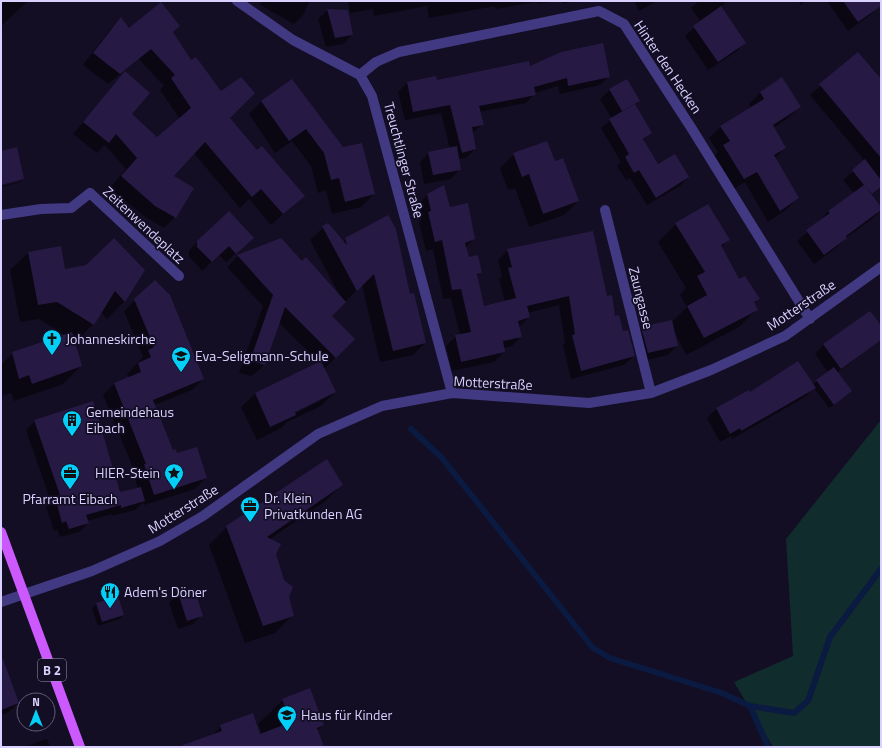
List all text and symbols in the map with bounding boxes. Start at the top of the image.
street label: Hinter den Hecken [629,16,707,118]
street label: Treuchtlinger Straße [379,100,430,220]
street label: Zeitenwendeplatz [99,181,190,268]
street label: Zaungasse [624,264,659,331]
street label: Motterstraße [762,274,839,335]
church icon: Johanneskirche [41,328,63,356]
place label: Johanneskirche [66,328,156,349]
school or university icon: Eva-Seligmann-Schule [170,345,192,373]
place label: Eva-Seligmann-Schule [195,345,329,366]
street label: Motterstraße [453,370,533,395]
place label: Gemeindehaus Eibach [86,401,174,438]
building icon: Gemeindehaus Eibach [61,409,83,437]
office icon: Pfarramt Eibach [59,462,81,490]
place label: HIER-Stein [95,462,160,483]
place icon: HIER-Stein [163,462,185,490]
street label: Motterstraße [144,479,222,538]
place label: Dr. Klein Privatkunden AG [264,487,362,524]
place label: Pfarramt Eibach [22,488,118,509]
office icon: Dr. Klein Privatkunden AG [239,495,261,523]
restaurant icon: Adem's Döner [99,581,121,609]
place label: Adem's Döner [124,581,207,602]
road number: B 2 [38,659,66,681]
north arrow [16,692,56,732]
text: N [32,694,40,710]
school or university icon: Haus für Kinder [276,704,298,732]
place label: Haus für Kinder [301,704,393,725]

